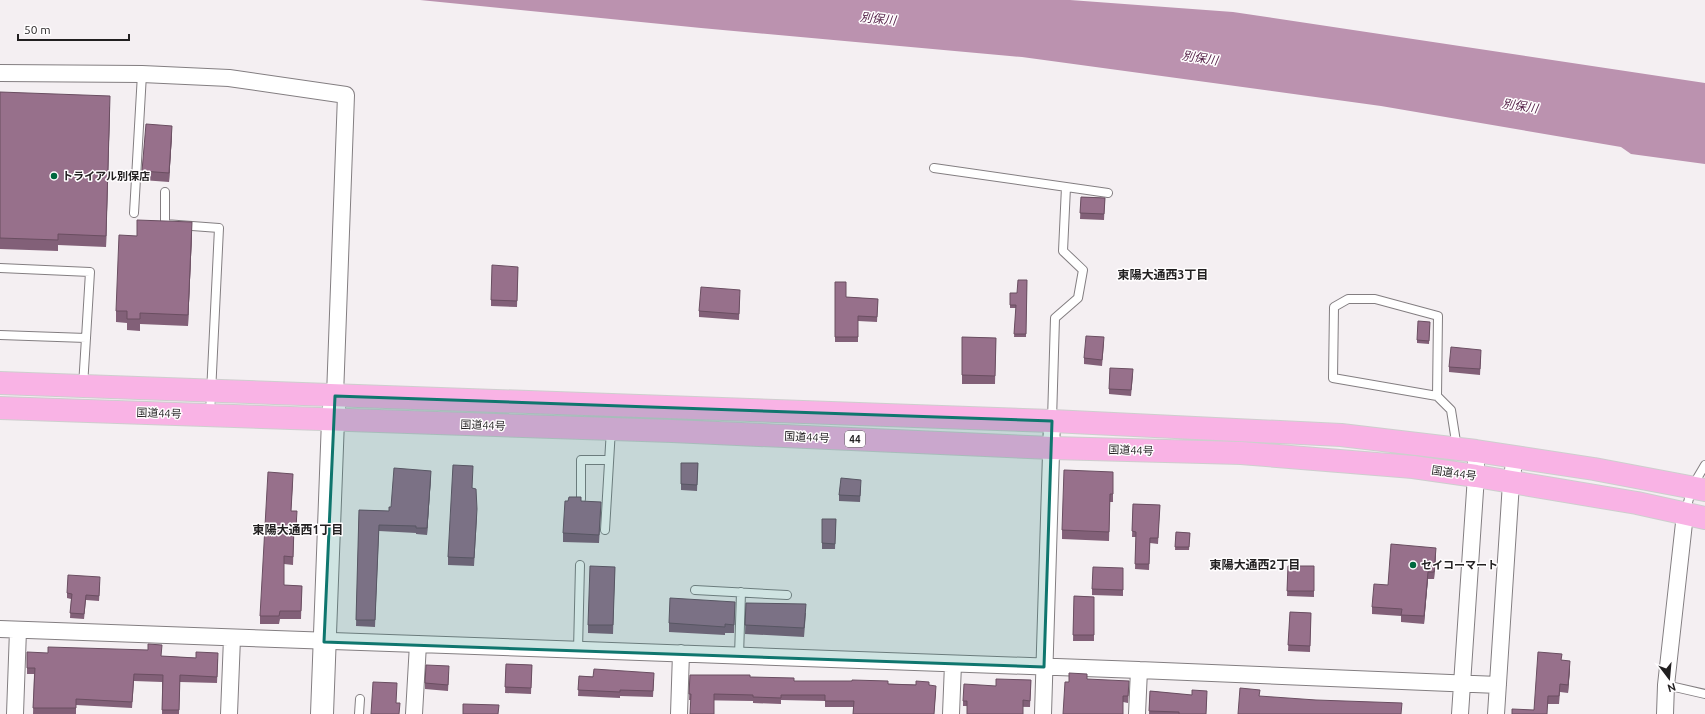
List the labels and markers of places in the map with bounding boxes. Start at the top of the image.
place label: トライアル別保店 [62,170,150,182]
marker: トライアル別保店 [49,171,59,181]
place label: セイコーマート [1421,559,1498,571]
marker: セイコーマート [1408,560,1418,570]

